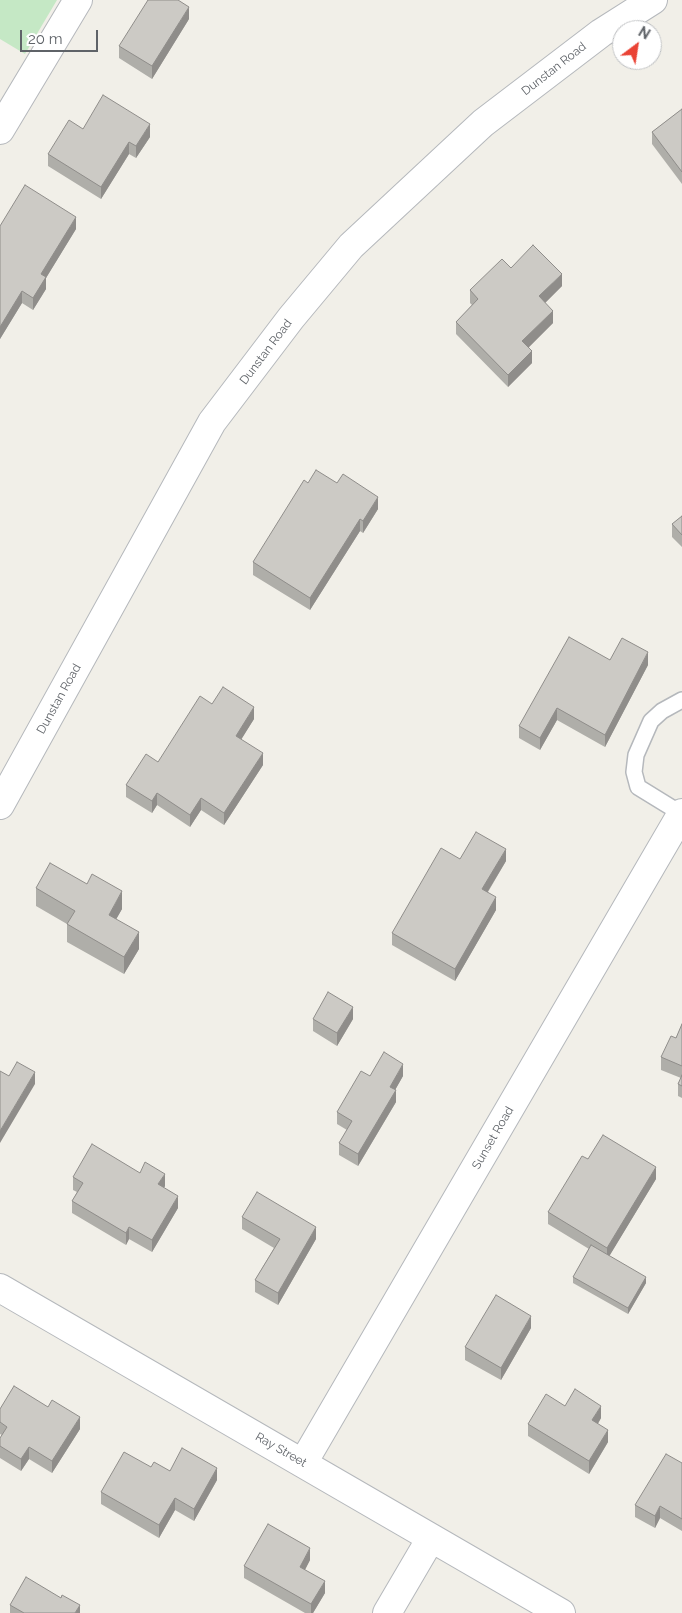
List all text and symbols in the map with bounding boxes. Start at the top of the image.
scale bar [22,20,100,52]
north arrow [612,20,662,70]
text: N [636,23,653,43]
text: 20 m [28,30,63,48]
street label: Dunstan Road [519,39,589,99]
street label: Dunstan Road [237,317,295,387]
street label: Dunstan Road [34,661,84,737]
street label: Sunset Road [469,1104,517,1172]
street label: Ray Street [253,1430,309,1470]

